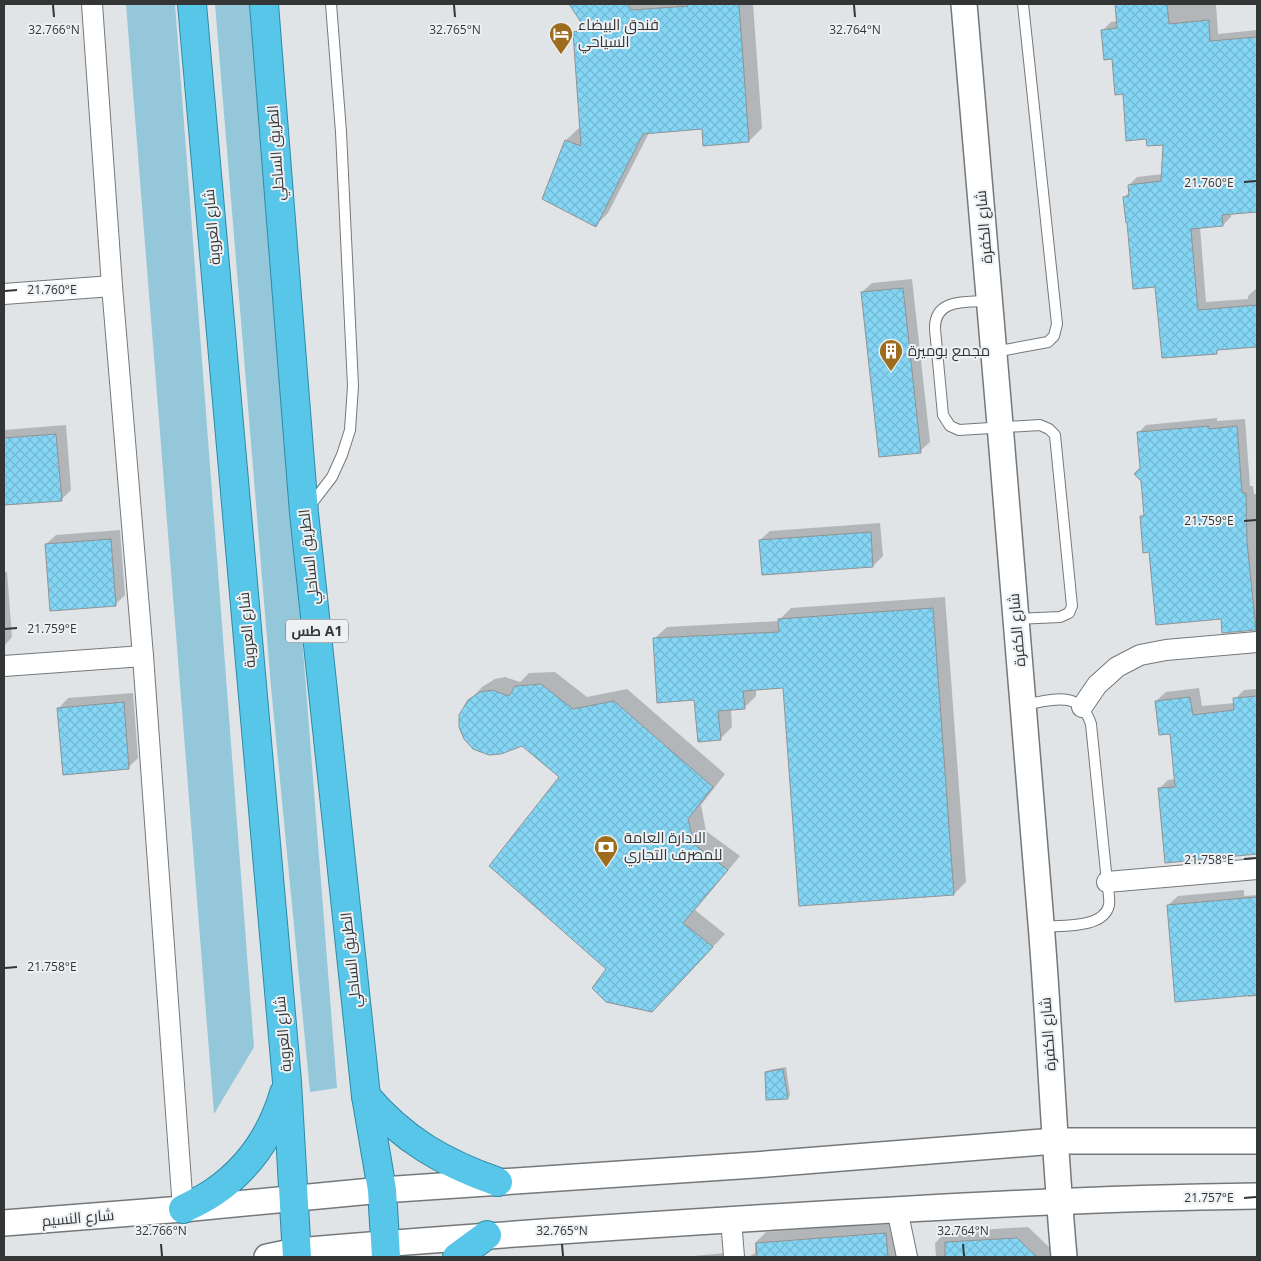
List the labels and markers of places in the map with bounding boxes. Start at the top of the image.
place label: فندق البيضاء السياحي [578,14,659,54]
hotel icon: فندق البيضاء السياحي [548,21,574,55]
building icon: مجمع بوميرة [878,338,904,372]
place label: مجمع بوميرة [908,340,990,362]
place label: الادارة العامة للمصرف التجاري [624,827,722,867]
bank icon: الادارة العامة للمصرف التجاري [593,834,619,868]

